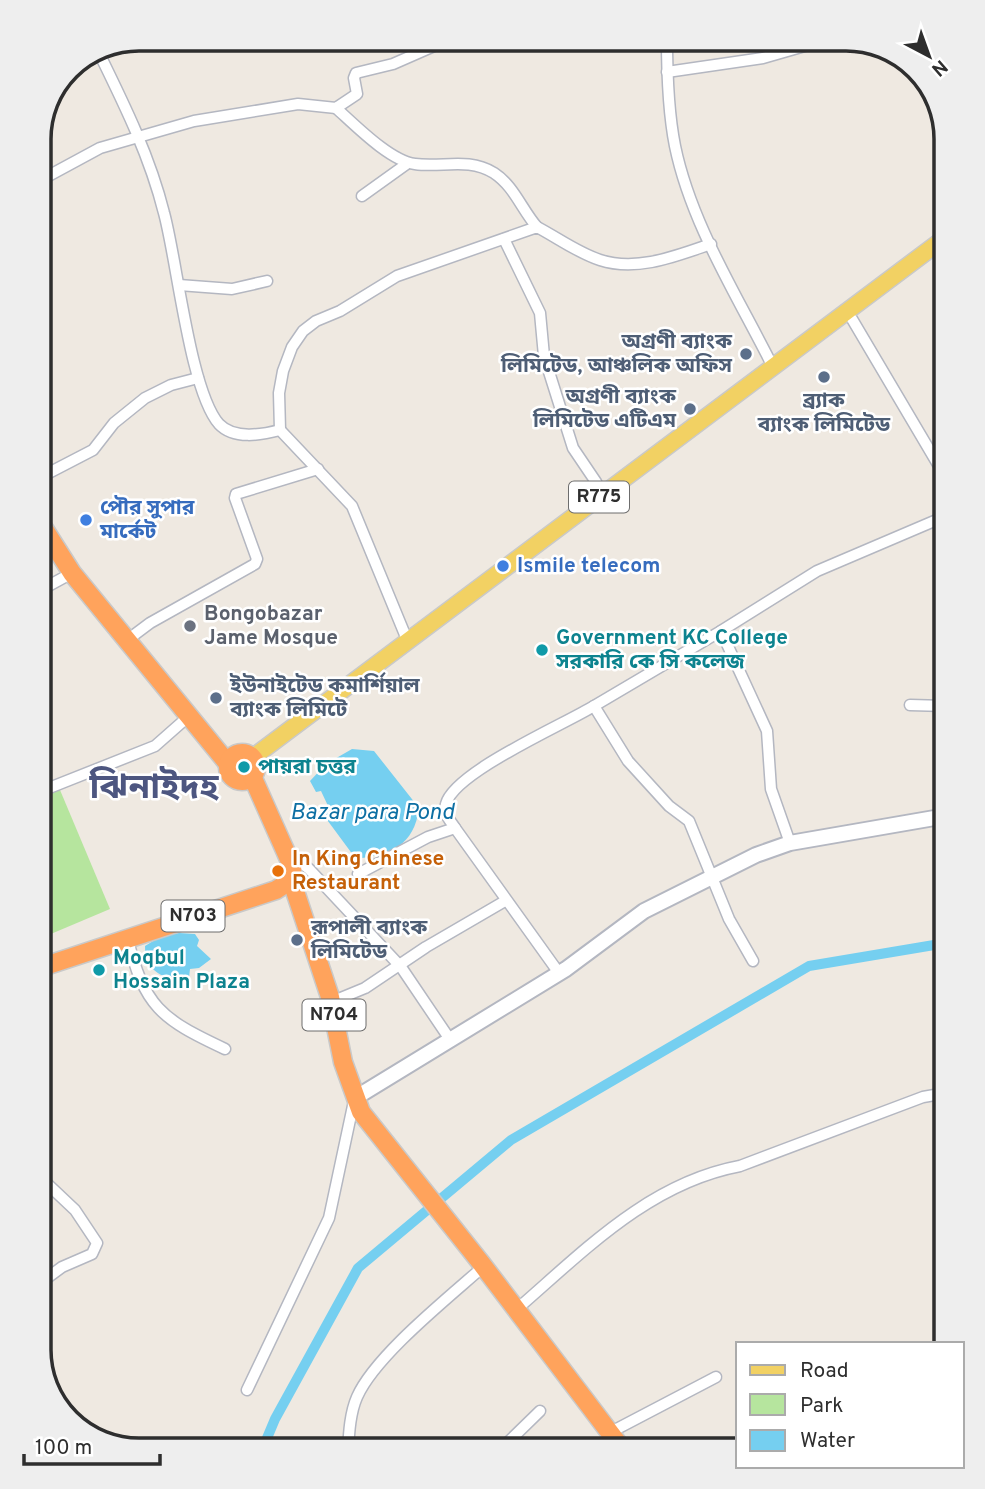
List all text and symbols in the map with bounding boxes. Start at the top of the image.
north arrow [894,21,964,91]
text: N [926,54,952,81]
place label: অগ্রণী ব্যাংক লিমিটেড, আঞ্চলিক অফিস [500,329,733,380]
marker: অগ্রণী ব্যাংক লিমিটেড, আঞ্চলিক অফিস [738,346,754,362]
marker: ব্র্যাক ব্যাংক লিমিটেড [816,369,832,385]
place label: অগ্রণী ব্যাংক লিমিটেড এটিএম [532,384,677,435]
place label: ব্র্যাক ব্যাংক লিমিটেড [757,388,891,439]
marker: অগ্রণী ব্যাংক লিমিটেড এটিএম [682,401,698,417]
road number: R775 [569,482,629,512]
place label: পৌর সুপার মার্কেট [99,495,195,546]
marker: পৌর সুপার মার্কেট [78,512,94,528]
place label: Ismile telecom [517,553,660,580]
marker: Ismile telecom [495,558,511,574]
place label: Bongobazar Jame Mosque [204,601,338,652]
marker: Bongobazar Jame Mosque [182,618,198,634]
place label: Government KC College সরকারি কে সি কলেজ [555,625,788,676]
marker: Government KC College সরকারি কে সি কলেজ [534,642,550,658]
place label: ইউনাইটেড কমার্শিয়াল ব্যাংক লিমিটে [229,672,421,724]
marker: ইউনাইটেড কমার্শিয়াল ব্যাংক লিমিটে [208,690,224,706]
place label: পায়রা চত্তর [258,754,356,781]
marker: পায়রা চত্তর [236,759,252,775]
district label: ঝিনাইদহ [88,766,219,811]
water label: Bazar para Pond [290,799,455,828]
place label: In King Chinese Restaurant [292,846,444,897]
marker: In King Chinese Restaurant [270,863,286,879]
road number: N703 [162,900,224,932]
place label: রূপালী ব্যাংক লিমিটেড [310,915,428,966]
marker: রূপালী ব্যাংক লিমিটেড [289,932,305,948]
place label: Moqbul Hossain Plaza [113,945,250,996]
marker: Moqbul Hossain Plaza [91,962,107,978]
road number: N704 [302,1000,366,1030]
legend [736,1342,964,1468]
text: Road [800,1358,849,1385]
text: Park [800,1393,843,1420]
scale bar [24,1422,161,1466]
text: Water [800,1428,855,1455]
text: 100 m [35,1435,92,1462]

